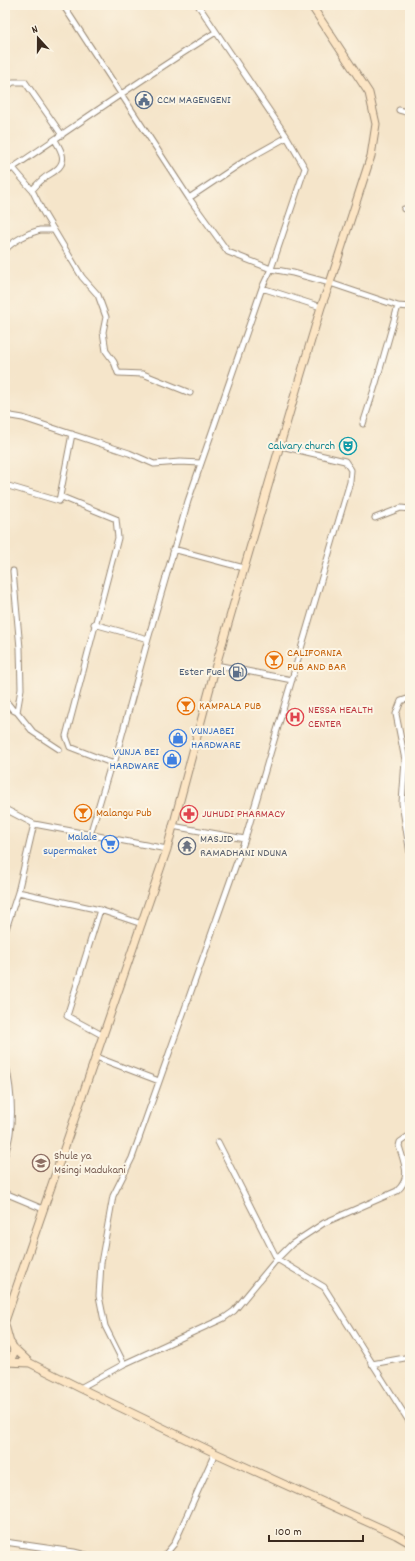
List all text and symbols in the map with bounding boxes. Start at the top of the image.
north arrow [18,18,58,58]
text: N [30,22,41,39]
public building icon: CCM MAGENGENI [134,90,154,110]
place label: CCM MAGENGENI [157,92,231,109]
theatre icon: Calvary church [338,436,358,456]
place label: Calvary church [268,438,335,455]
place label: CALIFORNIA PUB AND BAR [287,645,346,676]
bar icon: CALIFORNIA PUB AND BAR [264,650,284,670]
fuel station icon: Ester Fuel [228,662,248,682]
place label: Ester Fuel [179,664,225,681]
bar icon: KAMPALA PUB [176,696,196,716]
place label: KAMPALA PUB [199,698,262,715]
place label: NESSA HEALTH CENTER [308,702,373,733]
hospital icon: NESSA HEALTH CENTER [285,707,305,727]
place label: VUNJABEI HARDWARE [191,723,241,754]
shop icon: VUNJABEI HARDWARE [168,728,188,748]
place label: VUNJA BEI HARDWARE [110,744,160,775]
shop icon: VUNJA BEI HARDWARE [162,749,182,769]
bar icon: Malangu Pub [73,803,93,823]
pharmacy icon: JUHUDI PHARMACY [179,804,199,824]
place label: Malangu Pub [96,805,152,822]
place label: JUHUDI PHARMACY [202,806,285,823]
place label: Malale supermaket [43,829,98,860]
place label: MASJID RAMADHANI NDUNA [200,831,288,862]
supermarket icon: Malale supermaket [100,834,120,854]
temple icon: MASJID RAMADHANI NDUNA [177,836,197,856]
place label: Shule ya Msingi Madukani [54,1148,126,1179]
school or university icon: Shule ya Msingi Madukani [31,1153,51,1173]
scale bar [269,1517,363,1543]
text: 100 m [275,1524,302,1541]

